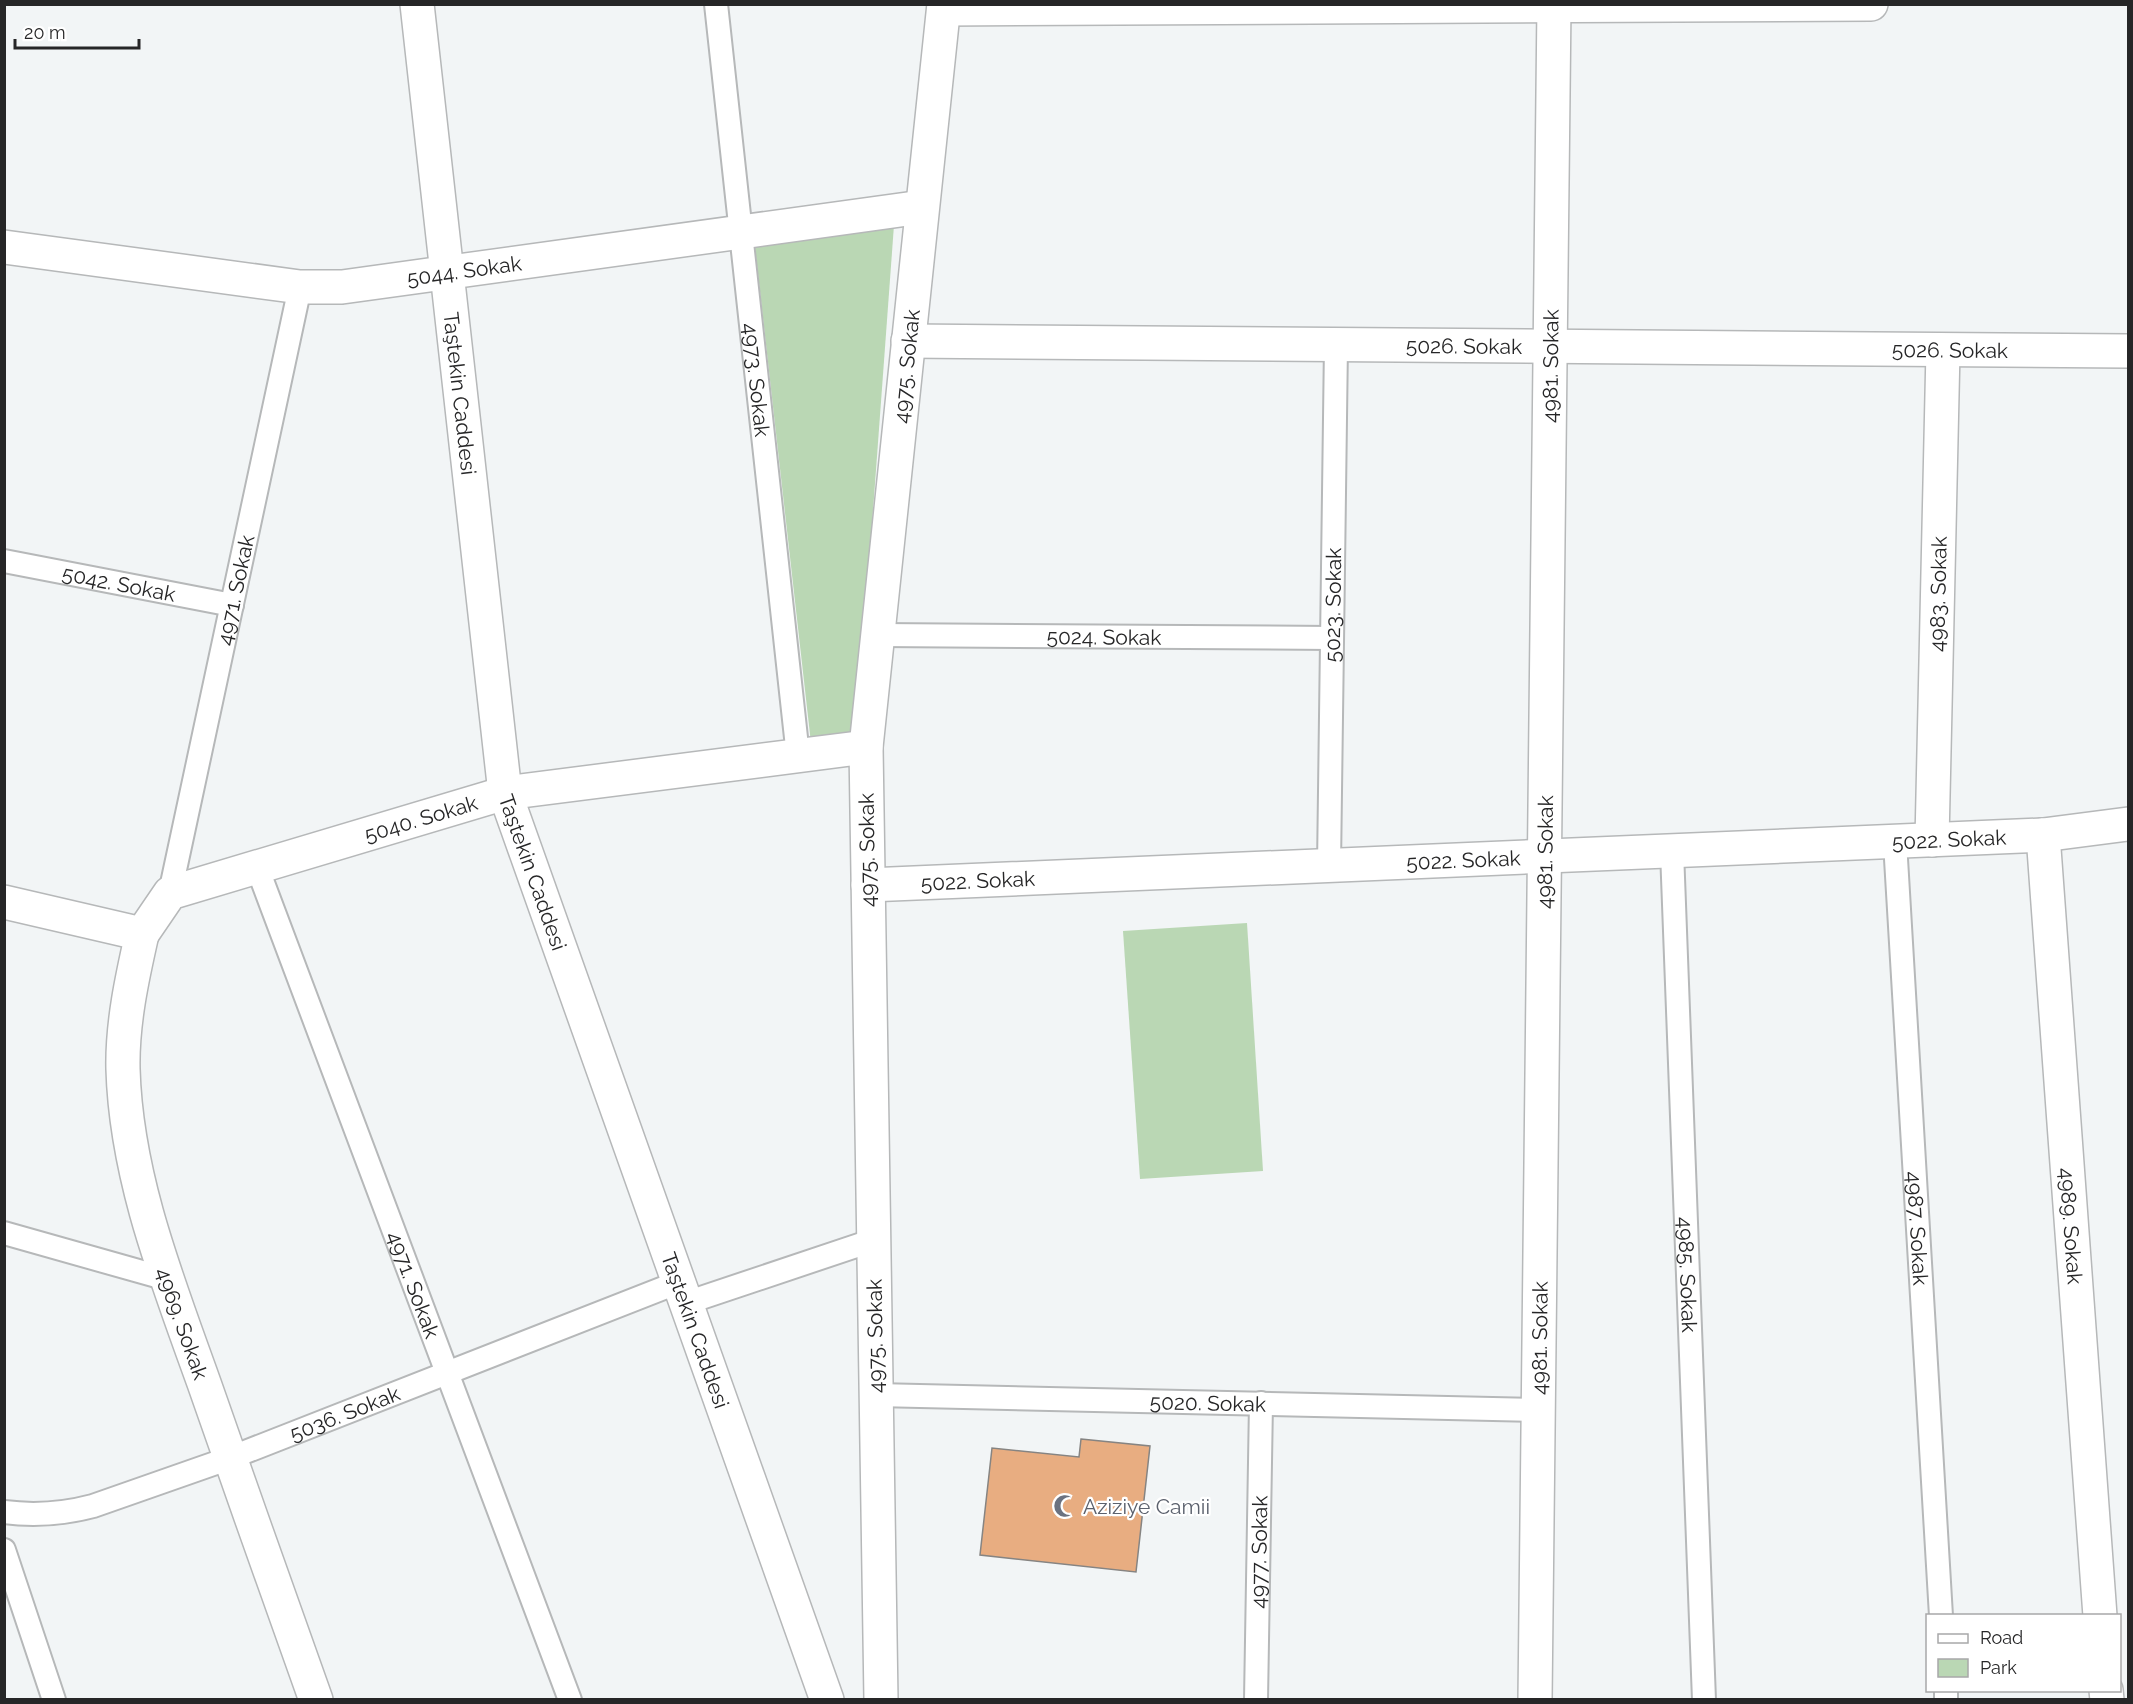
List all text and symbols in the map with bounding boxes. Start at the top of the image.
scale bar [15,12,140,50]
text: 20 m [24,22,66,43]
street label: 5044. Sokak [405,250,523,290]
street label: 4975. Sokak [888,308,924,424]
street label: 4981. Sokak [1537,309,1563,423]
street label: Taştekin Caddesi [439,311,482,476]
street label: 4973. Sokak [738,322,776,438]
street label: 5026. Sokak [1406,333,1522,359]
street label: 5026. Sokak [1892,337,2008,363]
street label: 4971. Sokak [211,532,259,647]
street label: 4983. Sokak [1924,536,1951,652]
street label: 5023. Sokak [1319,547,1346,663]
street label: 5042. Sokak [60,560,178,606]
street label: 5024. Sokak [1046,624,1162,649]
street label: 5040. Sokak [361,789,480,847]
street label: Taştekin Caddesi [494,791,572,954]
street label: 4975. Sokak [854,793,880,907]
street label: 4981. Sokak [1531,795,1558,909]
street label: 5022. Sokak [1891,824,2007,854]
street label: 5022. Sokak [1406,845,1521,875]
street label: 5022. Sokak [920,865,1036,895]
street label: 4989. Sokak [2055,1167,2088,1285]
street label: 4987. Sokak [1902,1170,1934,1286]
street label: 4985. Sokak [1673,1216,1703,1333]
street label: 4971. Sokak [382,1228,445,1341]
street label: Taştekin Caddesi [657,1249,735,1412]
street label: 4969. Sokak [151,1264,214,1383]
street label: 4975. Sokak [862,1279,888,1393]
street label: 4981. Sokak [1526,1281,1552,1395]
street label: 5036. Sokak [286,1380,403,1446]
street label: 5020. Sokak [1149,1389,1266,1416]
mosque icon: Aziziye Camii [1052,1493,1078,1519]
place label: Aziziye Camii [1083,1494,1210,1519]
street label: 4977. Sokak [1245,1495,1272,1609]
legend [1926,1614,2121,1692]
text: Road [1980,1627,2023,1648]
text: Park [1980,1657,2017,1678]

